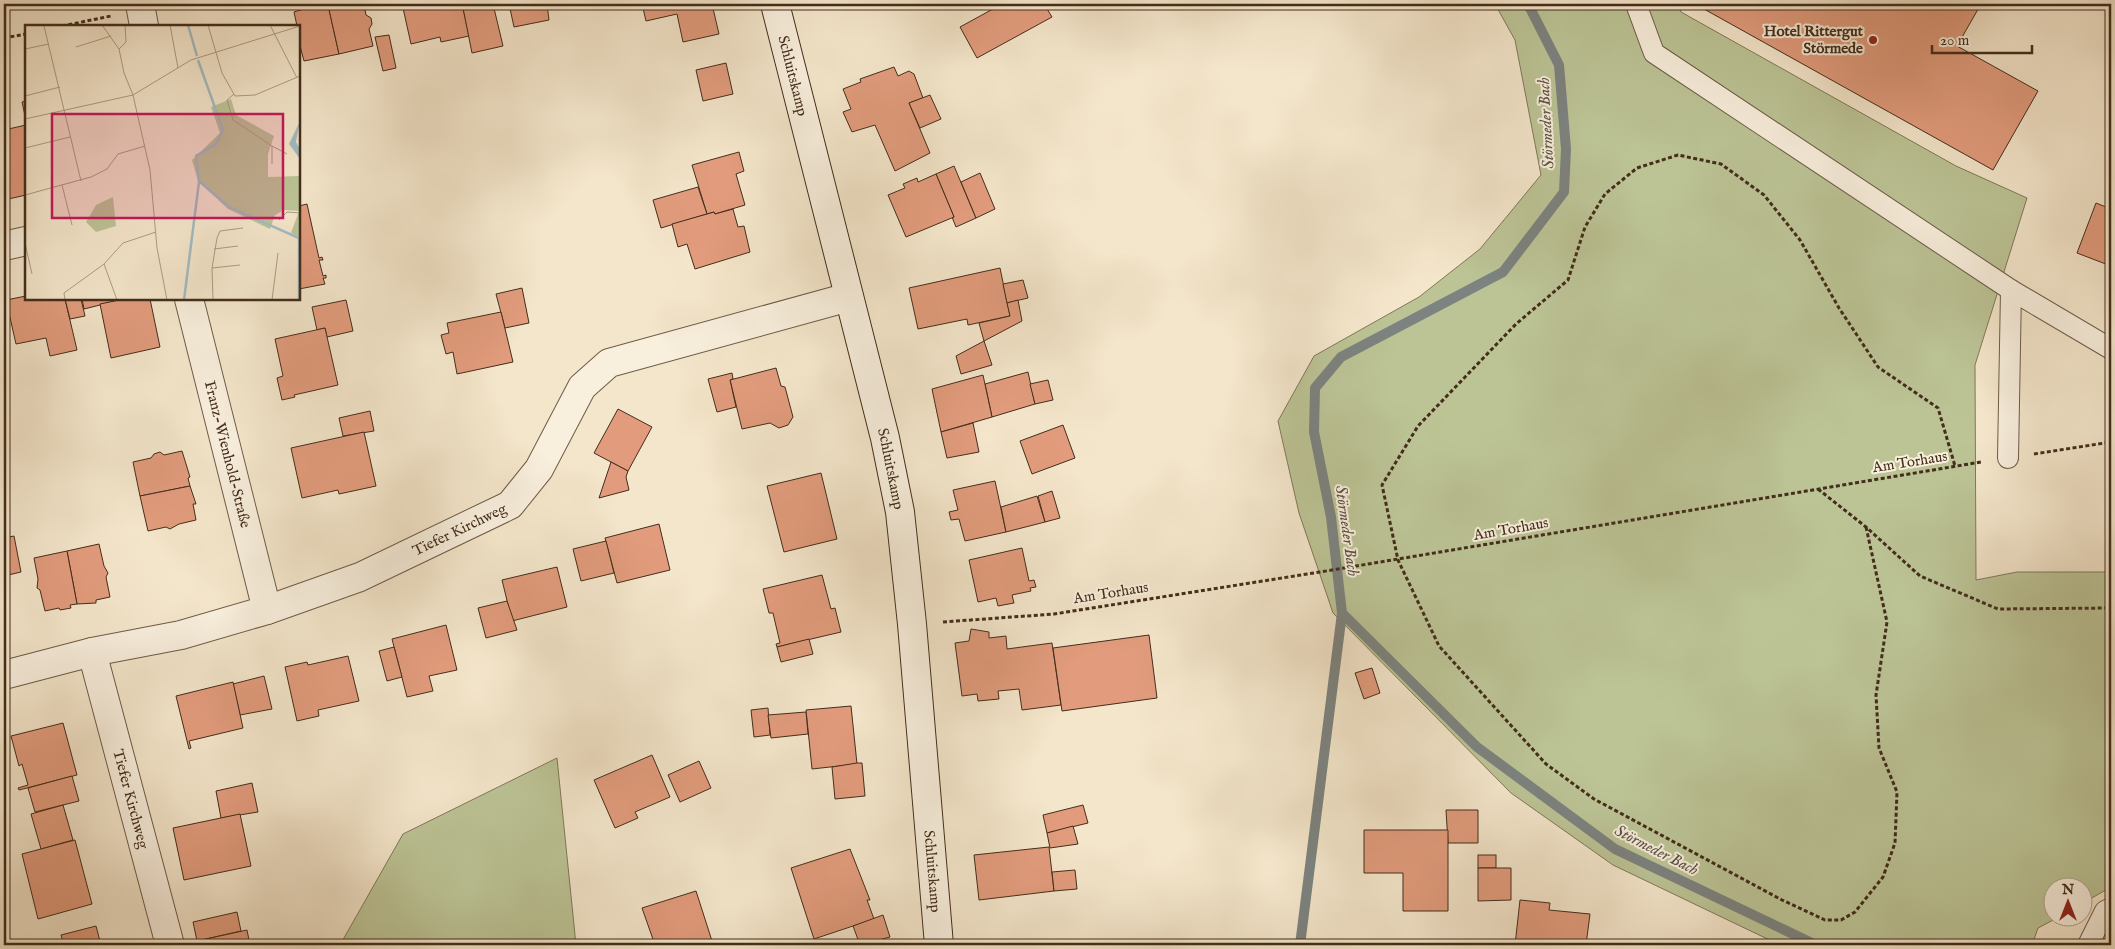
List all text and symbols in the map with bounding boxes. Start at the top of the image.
place label: Hotel Rittergut Störmede [1764,22,1864,58]
scale bar [1932,22,2032,54]
inset map [25,25,300,300]
text: 20 m [1940,31,1970,50]
street label: Schluitskamp [774,33,813,118]
marker: Hotel Rittergut Störmede [1867,34,1879,46]
water label: Störmeder Bach [1535,77,1559,169]
street label: Franz-Wienhold-Straße [200,379,256,530]
street label: Schluitskamp [873,426,909,511]
street label: Am Torhaus [1870,447,1949,477]
water label: Störmeder Bach [1330,484,1362,578]
street label: Tiefer Kirchweg [409,498,510,560]
street label: Am Torhaus [1471,513,1550,545]
street label: Am Torhaus [1071,578,1150,608]
street label: Tiefer Kirchweg [109,747,154,852]
water label: Störmeder Bach [1611,821,1701,881]
street label: Schluitskamp [920,829,946,913]
north arrow [2042,876,2092,926]
text: N [2061,881,2074,899]

